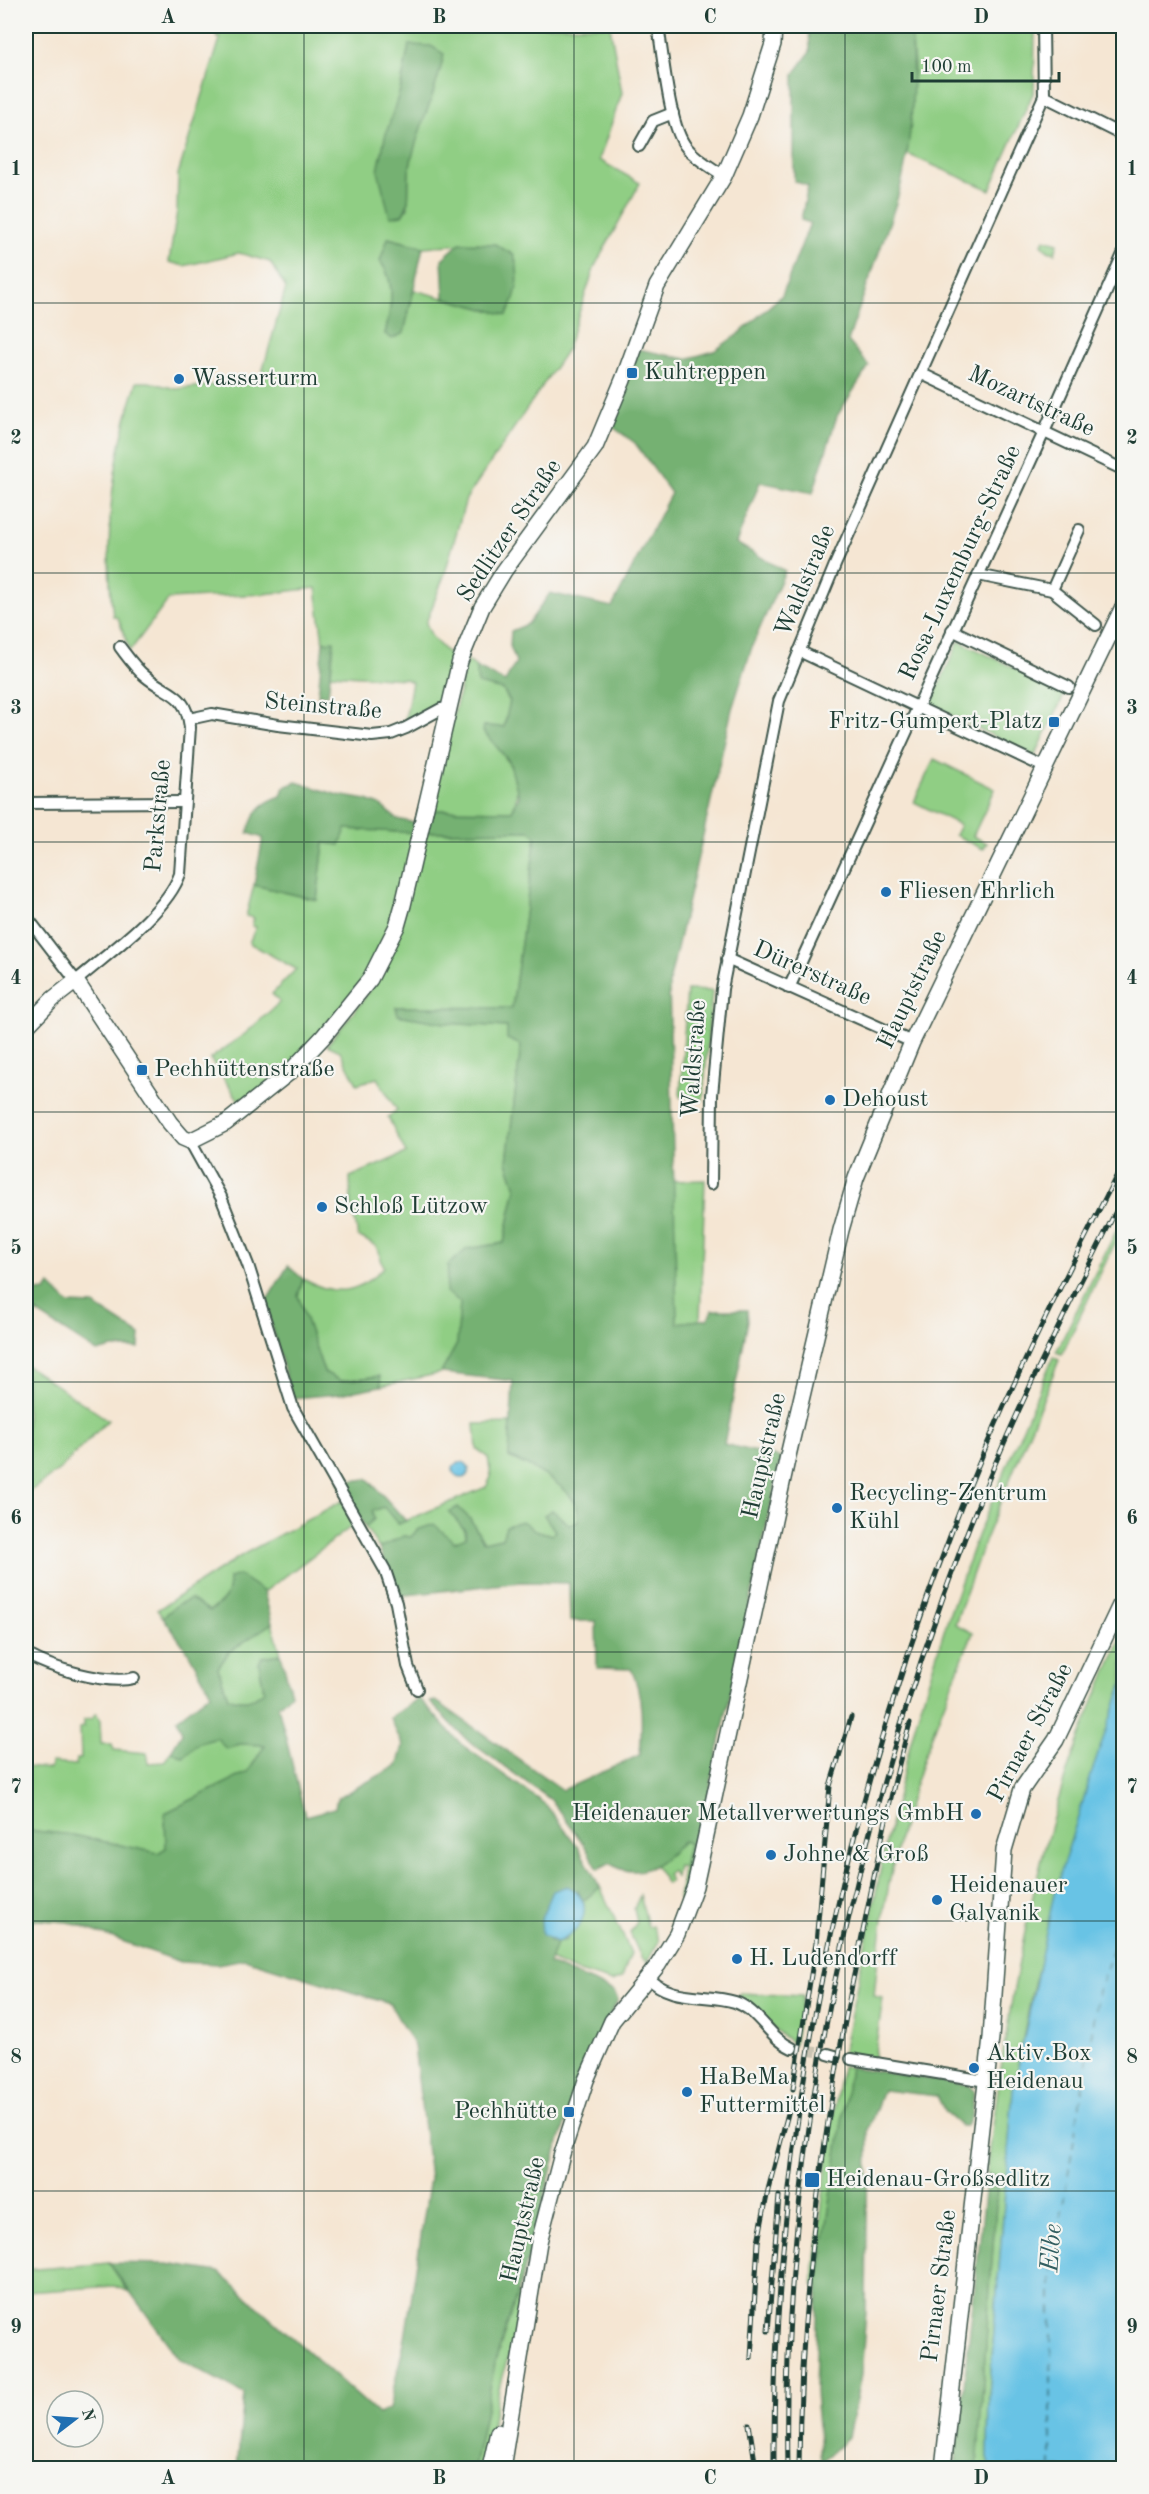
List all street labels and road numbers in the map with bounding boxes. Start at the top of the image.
street label: Mozartstraße [964,362,1098,442]
street label: Rosa-Luxemburg-Straße [896,442,1026,684]
street label: Sedlitzer Straße [453,455,567,607]
street label: Waldstraße [772,522,840,640]
street label: Steinstraße [263,690,383,724]
street label: Parkstraße [142,758,176,874]
street label: Hauptstraße [874,927,952,1053]
street label: Dürerstraße [749,937,875,1011]
street label: Waldstraße [679,999,711,1119]
street label: Hauptstraße [739,1391,791,1521]
street label: Pirnaer Straße [984,1660,1078,1806]
street label: Hauptstraße [498,2155,550,2285]
street label: Pirnaer Straße [919,2208,961,2364]

